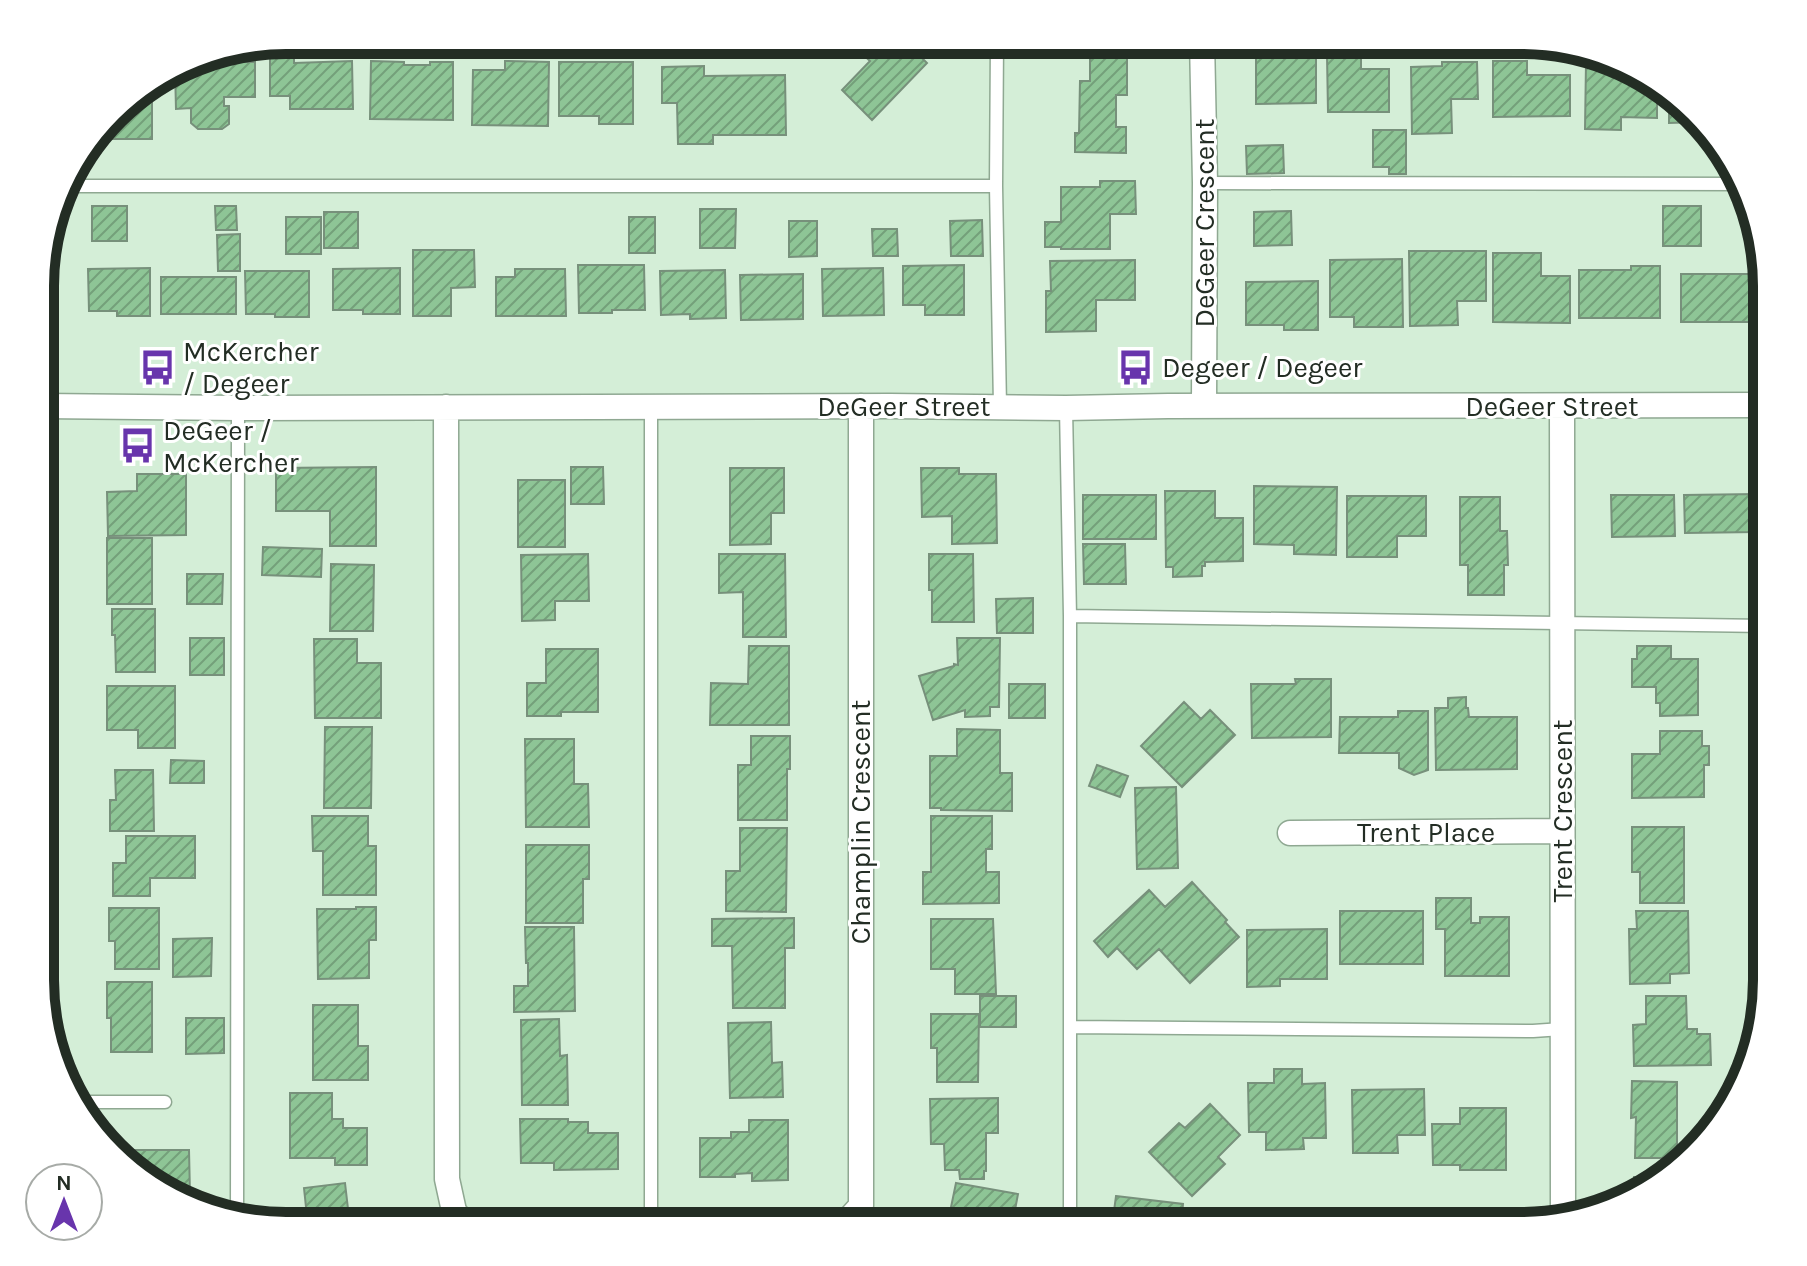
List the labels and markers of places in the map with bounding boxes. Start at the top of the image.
place label: McKercher / Degeer [183,335,319,400]
bus stop icon: McKercher / Degeer [138,348,176,386]
bus stop icon: Degeer / Degeer [1117,348,1155,386]
place label: Degeer / Degeer [1162,351,1363,384]
place label: DeGeer / McKercher [163,414,299,479]
bus stop icon: DeGeer / McKercher [118,427,156,465]

